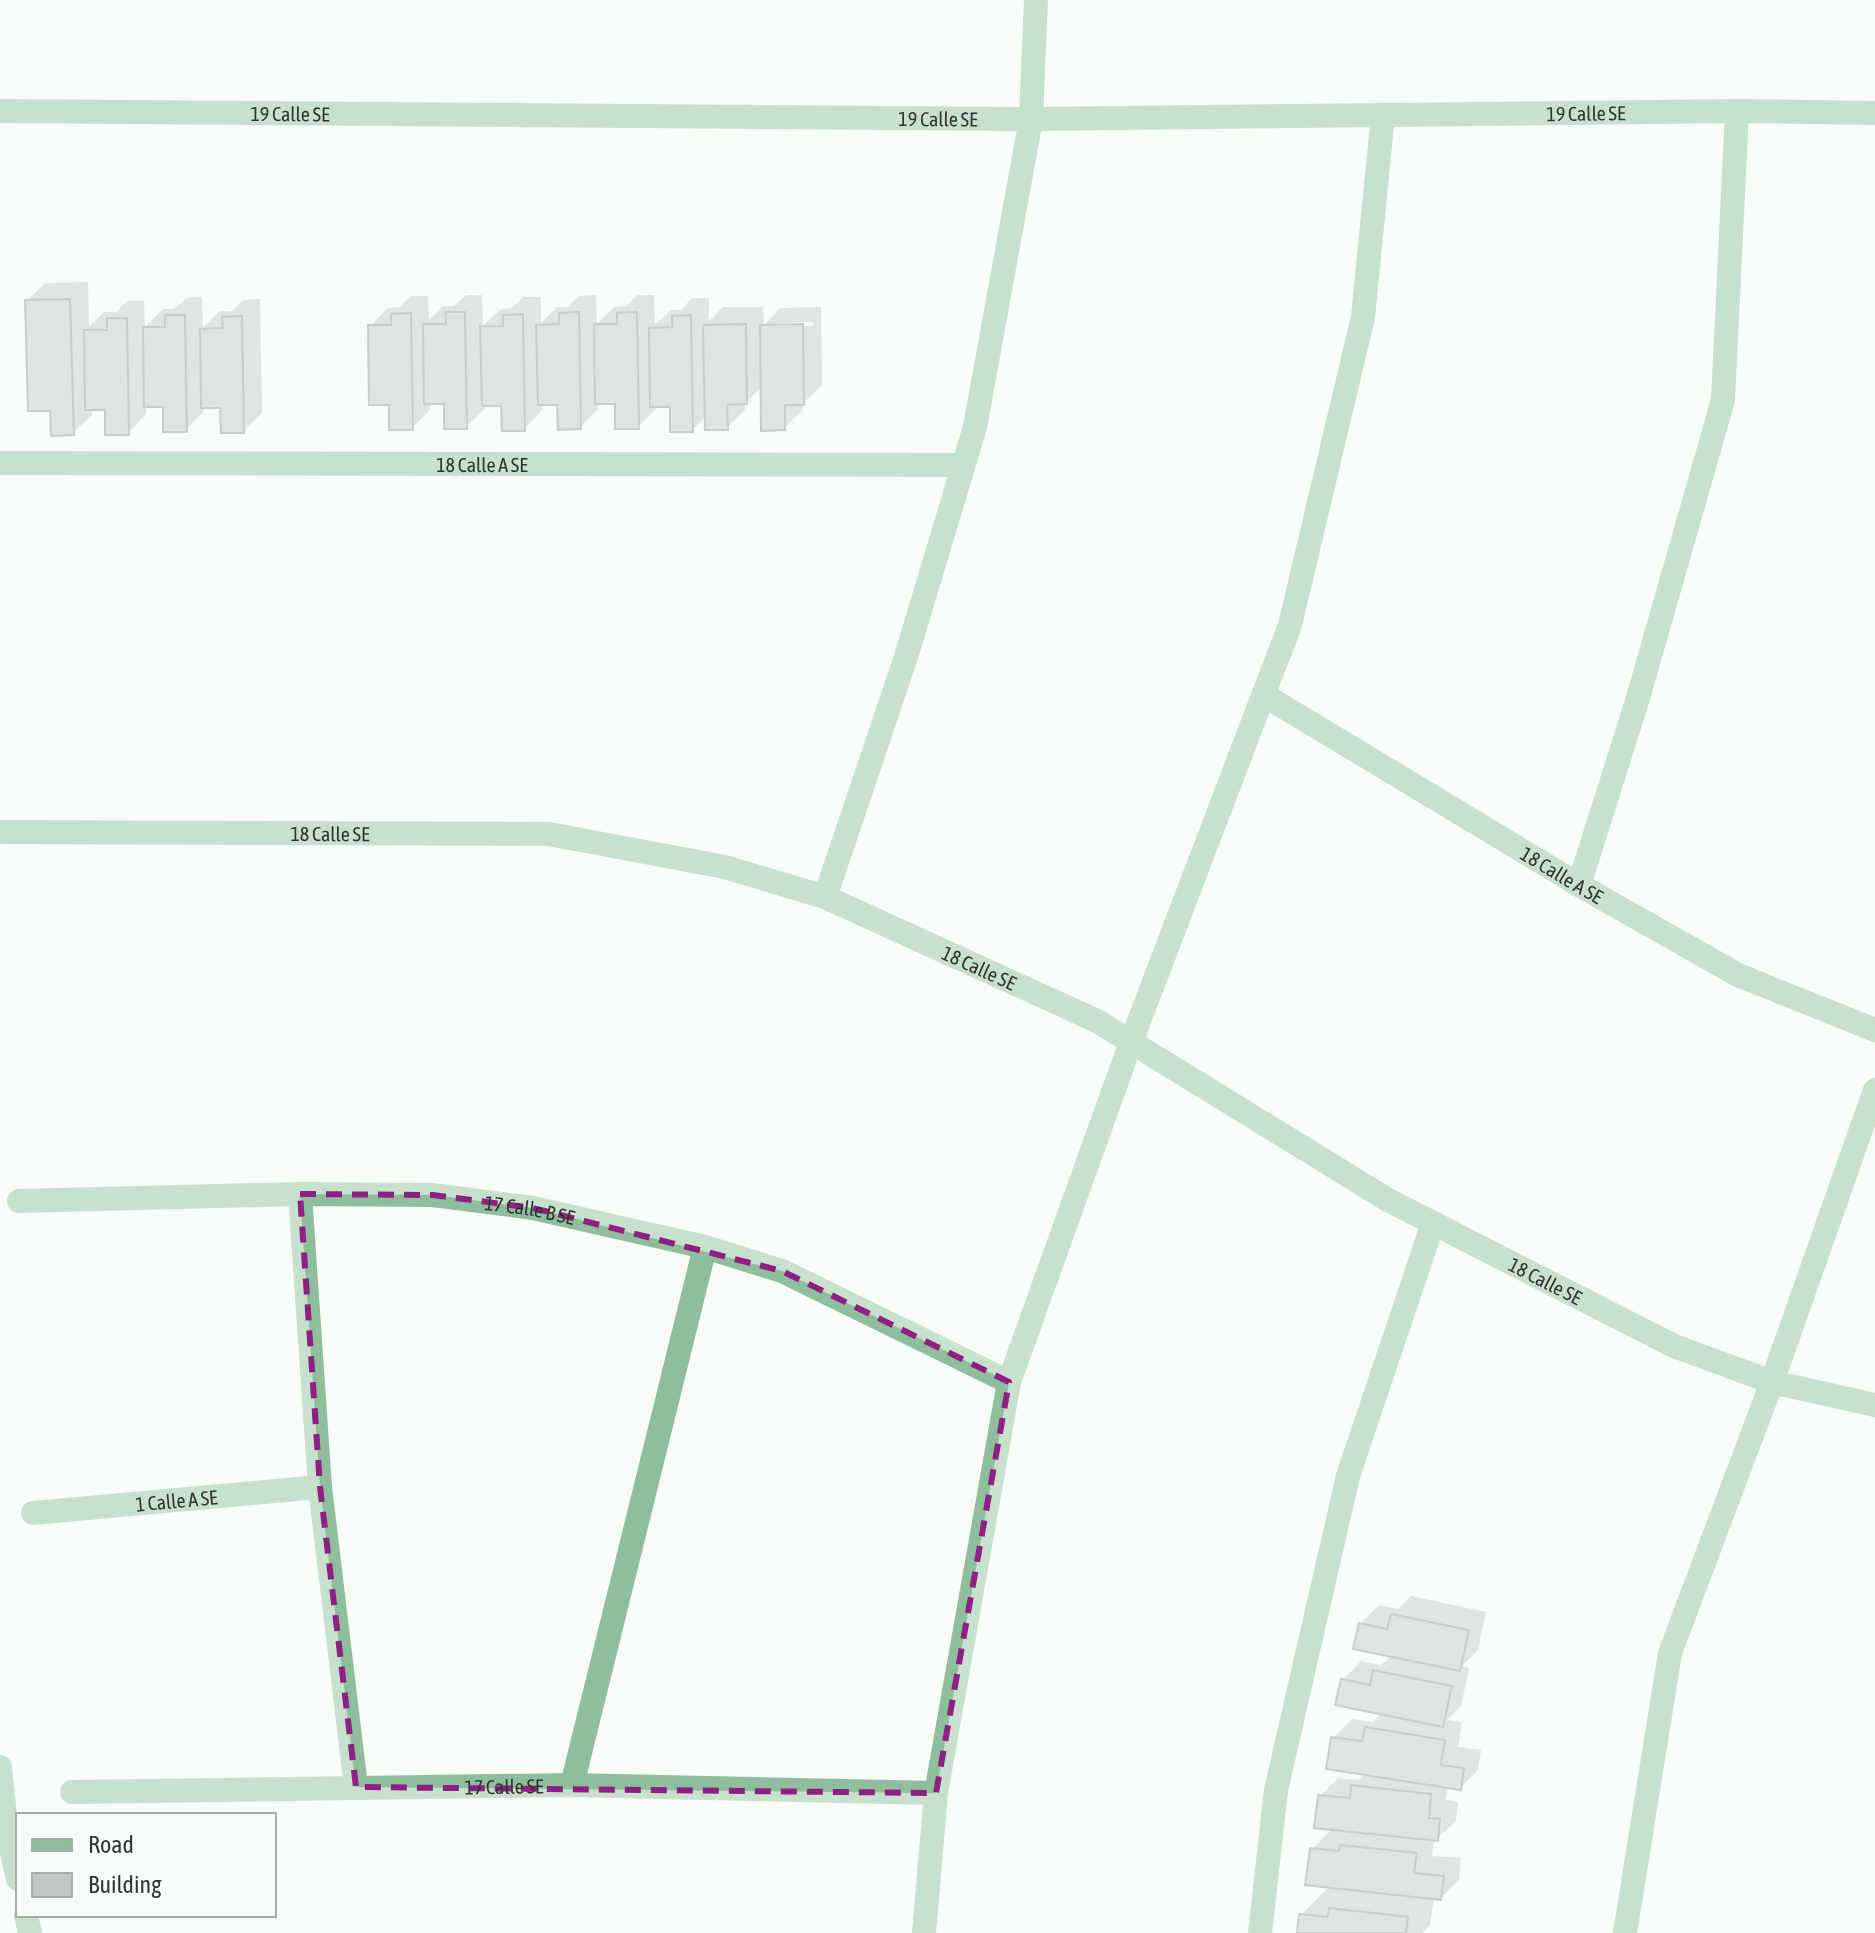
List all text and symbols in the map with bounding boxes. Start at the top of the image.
street label: 19 Calle SE [250,101,330,125]
street label: 19 Calle SE [1546,101,1626,125]
street label: 19 Calle SE [898,106,978,130]
street label: 18 Calle A SE [436,452,528,476]
street label: 18 Calle SE [290,822,370,845]
street label: 18 Calle A SE [1517,841,1608,908]
street label: 18 Calle SE [939,940,1020,994]
street label: 17 Calle B SE [483,1190,578,1229]
street label: 18 Calle SE [1505,1252,1586,1309]
street label: 1 Calle A SE [134,1485,219,1515]
street label: 17 Calle SE [464,1774,544,1798]
legend [16,1813,276,1917]
text: Road [88,1831,134,1858]
text: Building [88,1871,162,1898]

